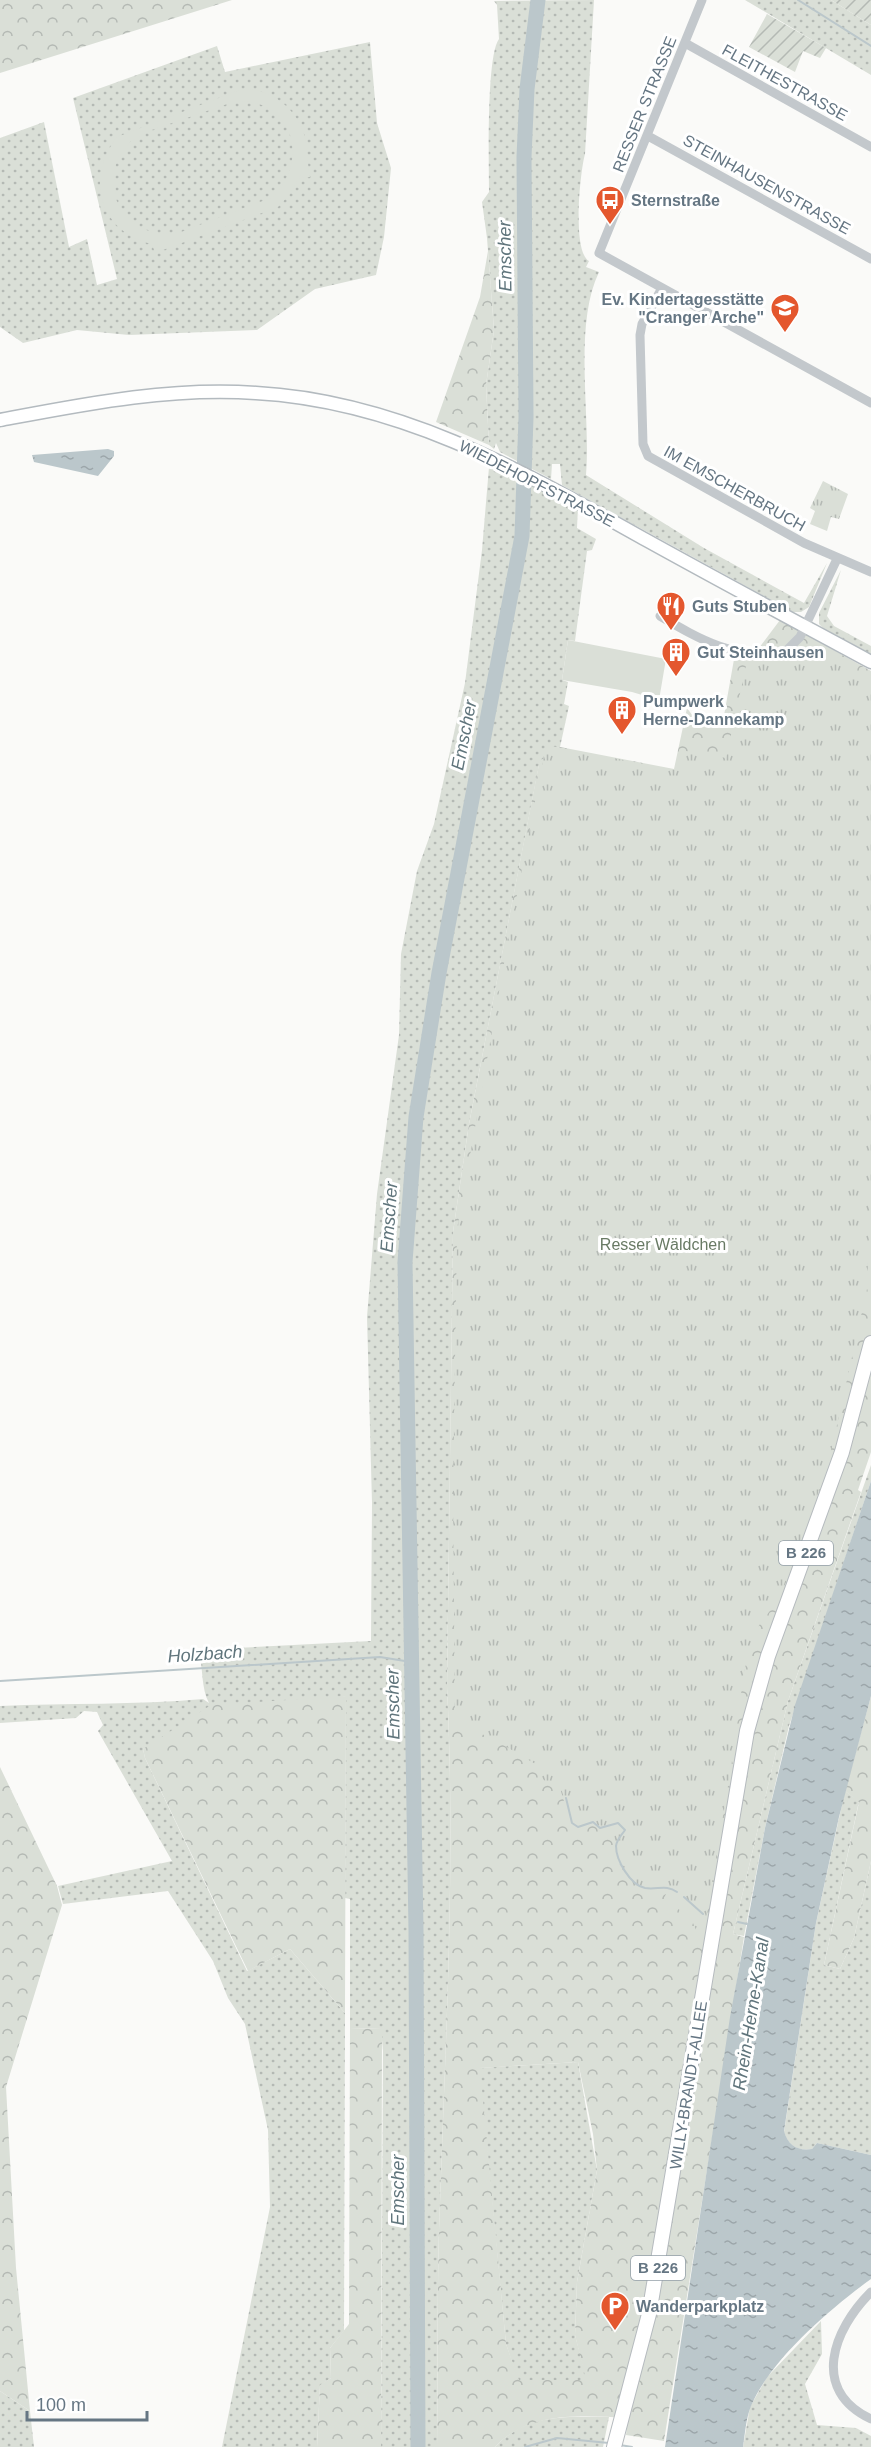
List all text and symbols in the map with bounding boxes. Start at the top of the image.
street label: RESSER STRASSE [609,34,679,175]
street label: FLEITHESTRASSE [719,41,850,124]
street label: STEINHAUSENSTRASSE [680,131,853,238]
bus stop icon: Sternstraße [594,184,626,226]
place label: Sternstraße [631,192,720,209]
water label: Emscher [494,219,516,292]
place label: Ev. Kindertagesstätte "Cranger Arche" [602,291,764,326]
school or university icon: Ev. Kindertagesstätte "Cranger Arche" [769,292,801,334]
street label: WIEDEHOPFSTRASSE [456,437,617,530]
street label: IM EMSCHERBRUCH [661,442,808,534]
restaurant icon: Guts Stuben [655,590,687,632]
place label: Guts Stuben [692,598,787,615]
building icon: Gut Steinhausen [660,636,692,678]
place label: Gut Steinhausen [697,644,824,661]
place label: Pumpwerk Herne-Dannekamp [643,693,785,728]
building icon: Pumpwerk Herne-Dannekamp [606,694,638,736]
water label: Emscher [447,697,481,772]
water label: Emscher [377,1180,402,1253]
park label: Resser Wäldchen [600,1236,726,1253]
road number: B 226 [779,1541,833,1565]
water label: Holzbach [167,1641,243,1667]
water label: Emscher [382,1667,404,1740]
water label: Rhein-Herne-Kanal [729,1935,773,2092]
street label: WILLY-BRANDT-ALLEE [667,1999,710,2171]
water label: Emscher [388,2153,408,2226]
road number: B 226 [631,2256,685,2280]
parking icon: Wanderparkplatz [599,2290,631,2332]
place label: Wanderparkplatz [636,2298,764,2315]
scale bar [27,2384,147,2422]
text: 100 m [36,2395,86,2415]

